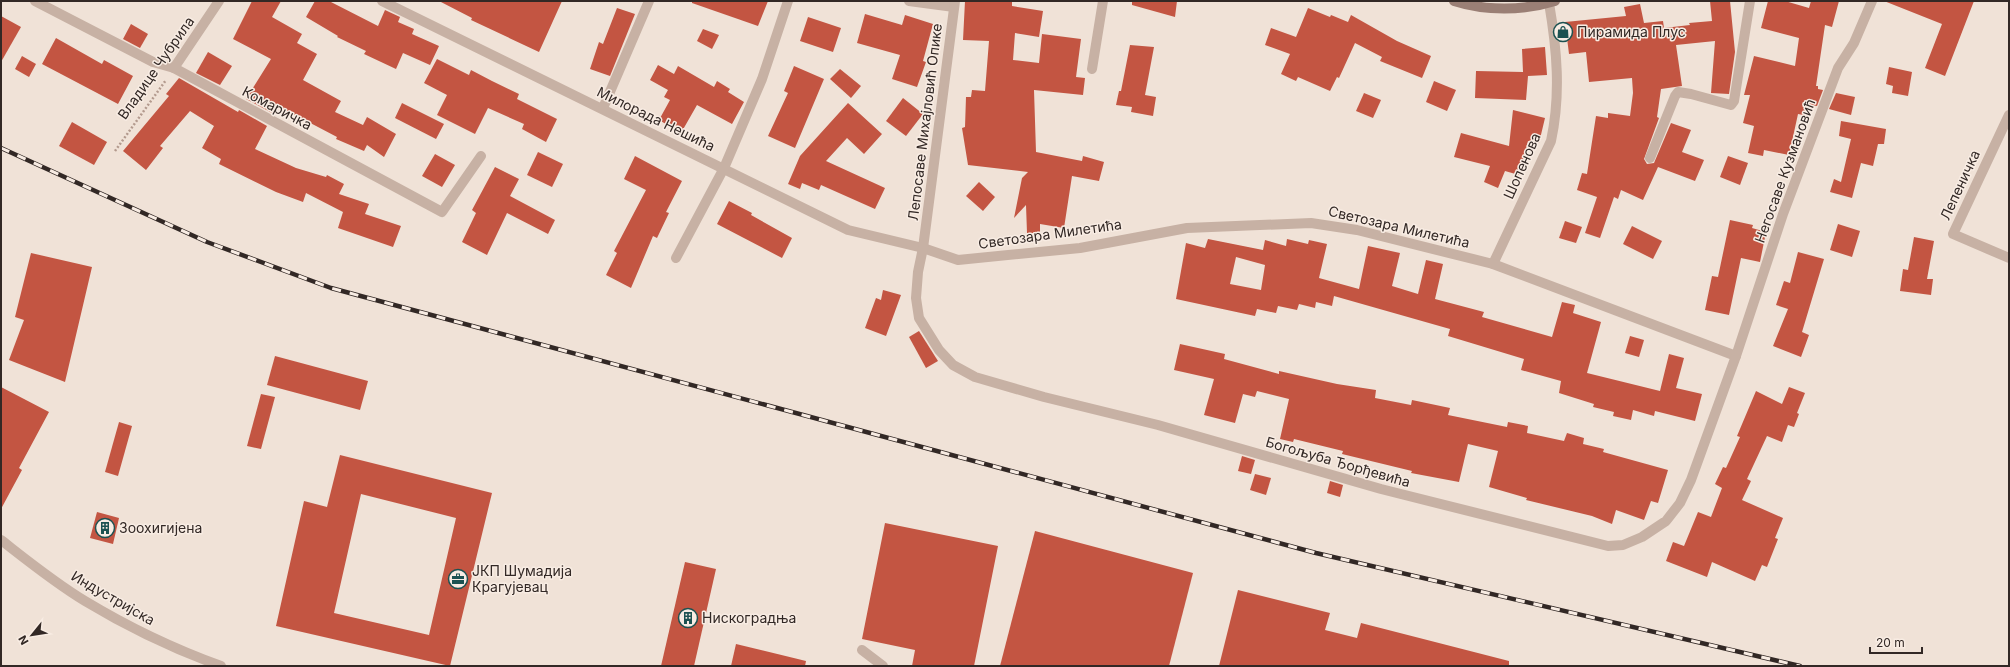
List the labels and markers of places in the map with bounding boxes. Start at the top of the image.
shop icon: Пирамида Плус [1552,21,1574,43]
place label: Пирамида Плус [1577,23,1686,40]
building icon: Зоохигијена [94,517,116,539]
place label: Зоохигијена [119,519,202,536]
place label: ЈКП Шумадија Крагујевац [472,562,572,595]
office icon: ЈКП Шумадија Крагујевац [447,568,469,590]
building icon: Нискоградња [677,607,699,629]
place label: Нискоградња [702,609,796,626]

